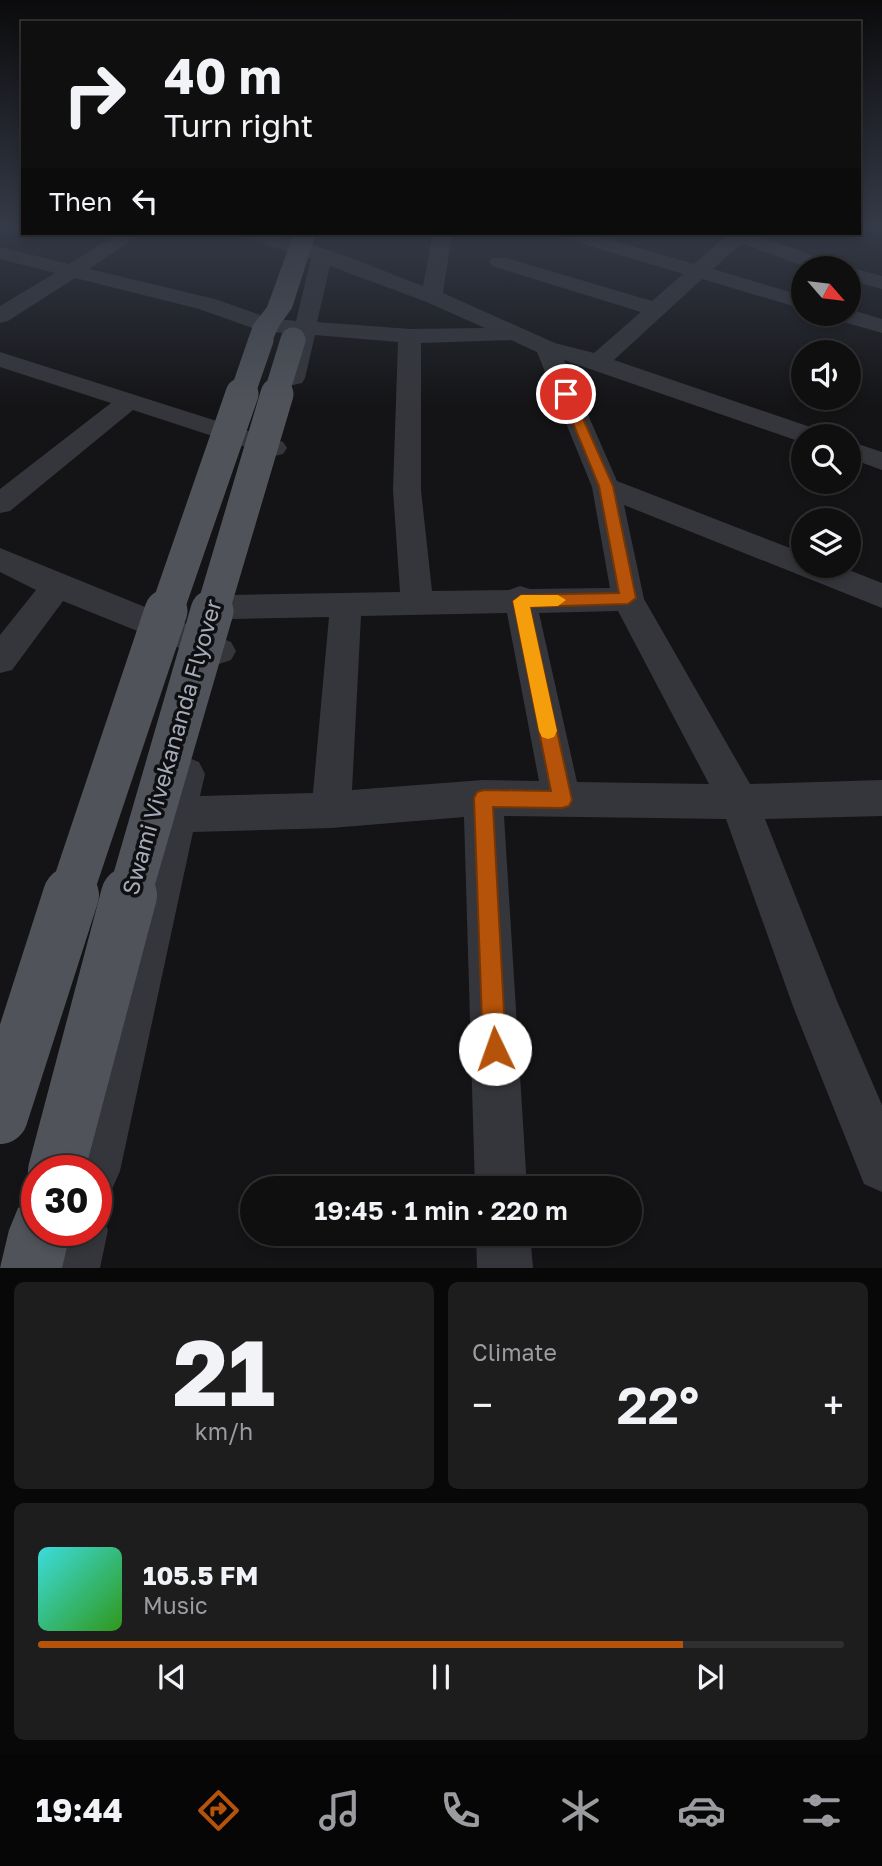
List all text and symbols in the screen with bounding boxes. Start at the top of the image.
text: 40 m [164,46,282,105]
icon: right [49,49,140,140]
text: Turn right [164,106,313,144]
icon: left [126,182,164,220]
text: Then [49,186,112,217]
north arrow [791,256,861,326]
map controls [791,256,861,578]
button: sound [791,340,861,410]
pin [536,364,596,424]
icon: arrive [547,375,585,413]
button: search [791,424,861,494]
button: layers [791,508,861,578]
street label: Swami Vivekananda Flyover [115,596,227,898]
position arrow [458,1012,532,1086]
speed limit sign: 30 [21,1155,112,1246]
text: 19:45 · 1 min · 220 m [314,1195,568,1226]
text: 21 [173,1317,275,1426]
text: Climate [472,1338,557,1366]
text: 22° [617,1373,699,1435]
text: − [472,1382,493,1427]
text: + [823,1382,844,1427]
text: km/h [195,1417,253,1445]
text: 105.5 FM [143,1560,258,1591]
text: Music [143,1591,208,1619]
icon: previous [153,1658,191,1696]
icon: pause [422,1658,460,1696]
icon: next [691,1658,729,1696]
icon: directions [194,1786,243,1835]
icon: music [315,1786,364,1835]
icon: phone [436,1786,485,1835]
icon: climate [556,1786,605,1835]
icon: car [677,1786,726,1835]
icon: filters [797,1786,846,1835]
text: 19:44 [36,1791,123,1829]

